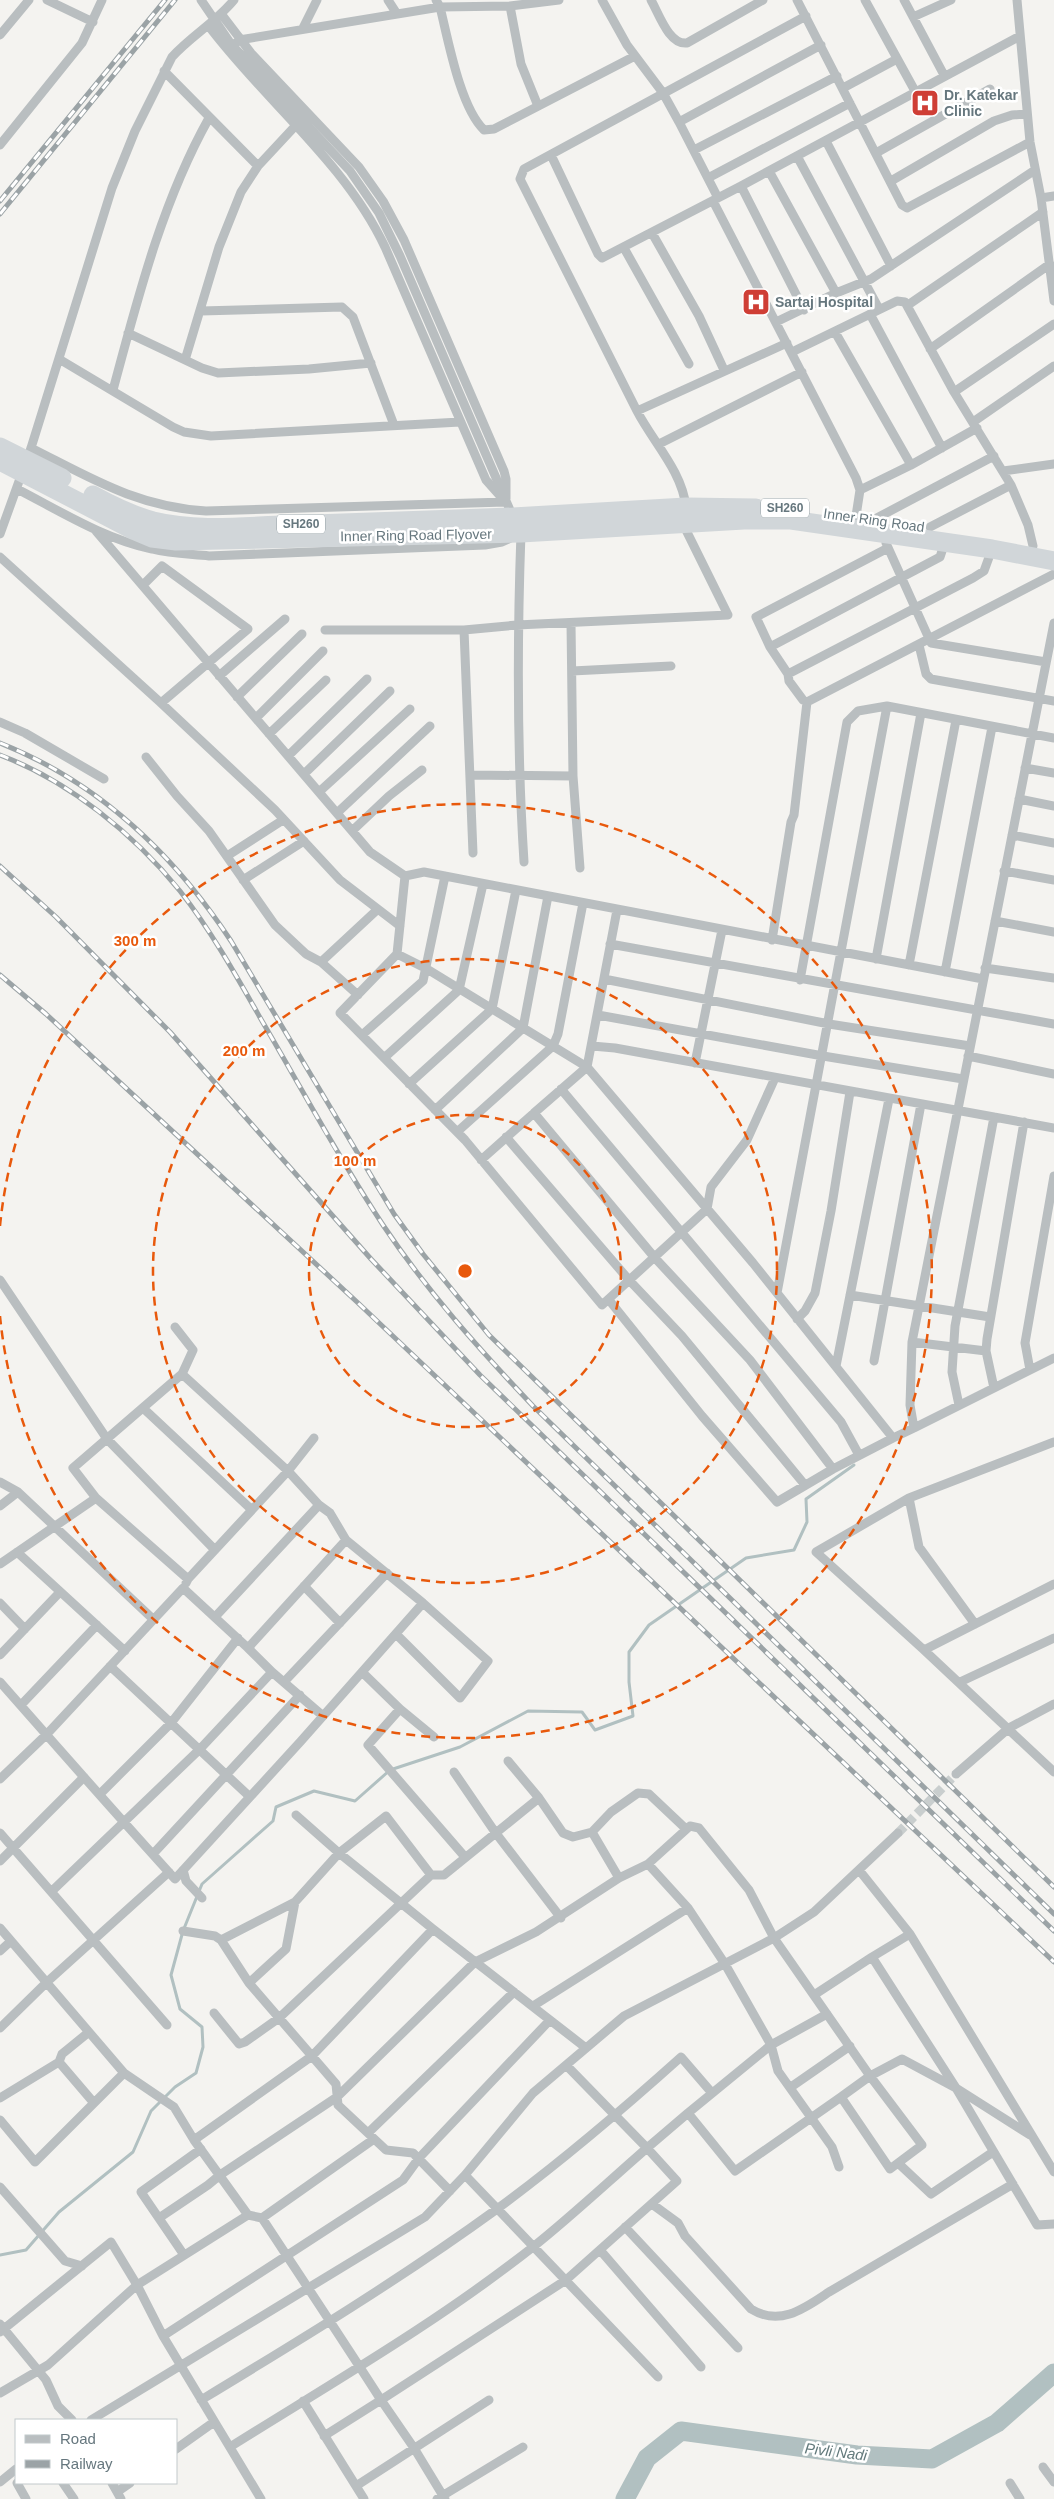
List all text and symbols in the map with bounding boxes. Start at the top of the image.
place label: Dr. Katekar Clinic [944,87,1018,119]
hospital icon: Dr. Katekar Clinic [910,88,940,118]
hospital icon: Sartaj Hospital [741,287,771,317]
place label: Sartaj Hospital [775,294,873,310]
road number: SH260 [761,498,809,518]
street label: Inner Ring Road [822,505,926,535]
road number: SH260 [277,514,325,534]
street label: Inner Ring Road Flyover [340,526,492,544]
text: 300 m [114,932,156,949]
text: 200 m [223,1042,265,1059]
text: 100 m [334,1152,376,1169]
centre of rings [456,1262,474,1280]
legend [15,2419,178,2484]
text: Road [60,2430,96,2447]
water label: Pivli Nadi [804,2439,869,2464]
text: Railway [60,2455,113,2472]

